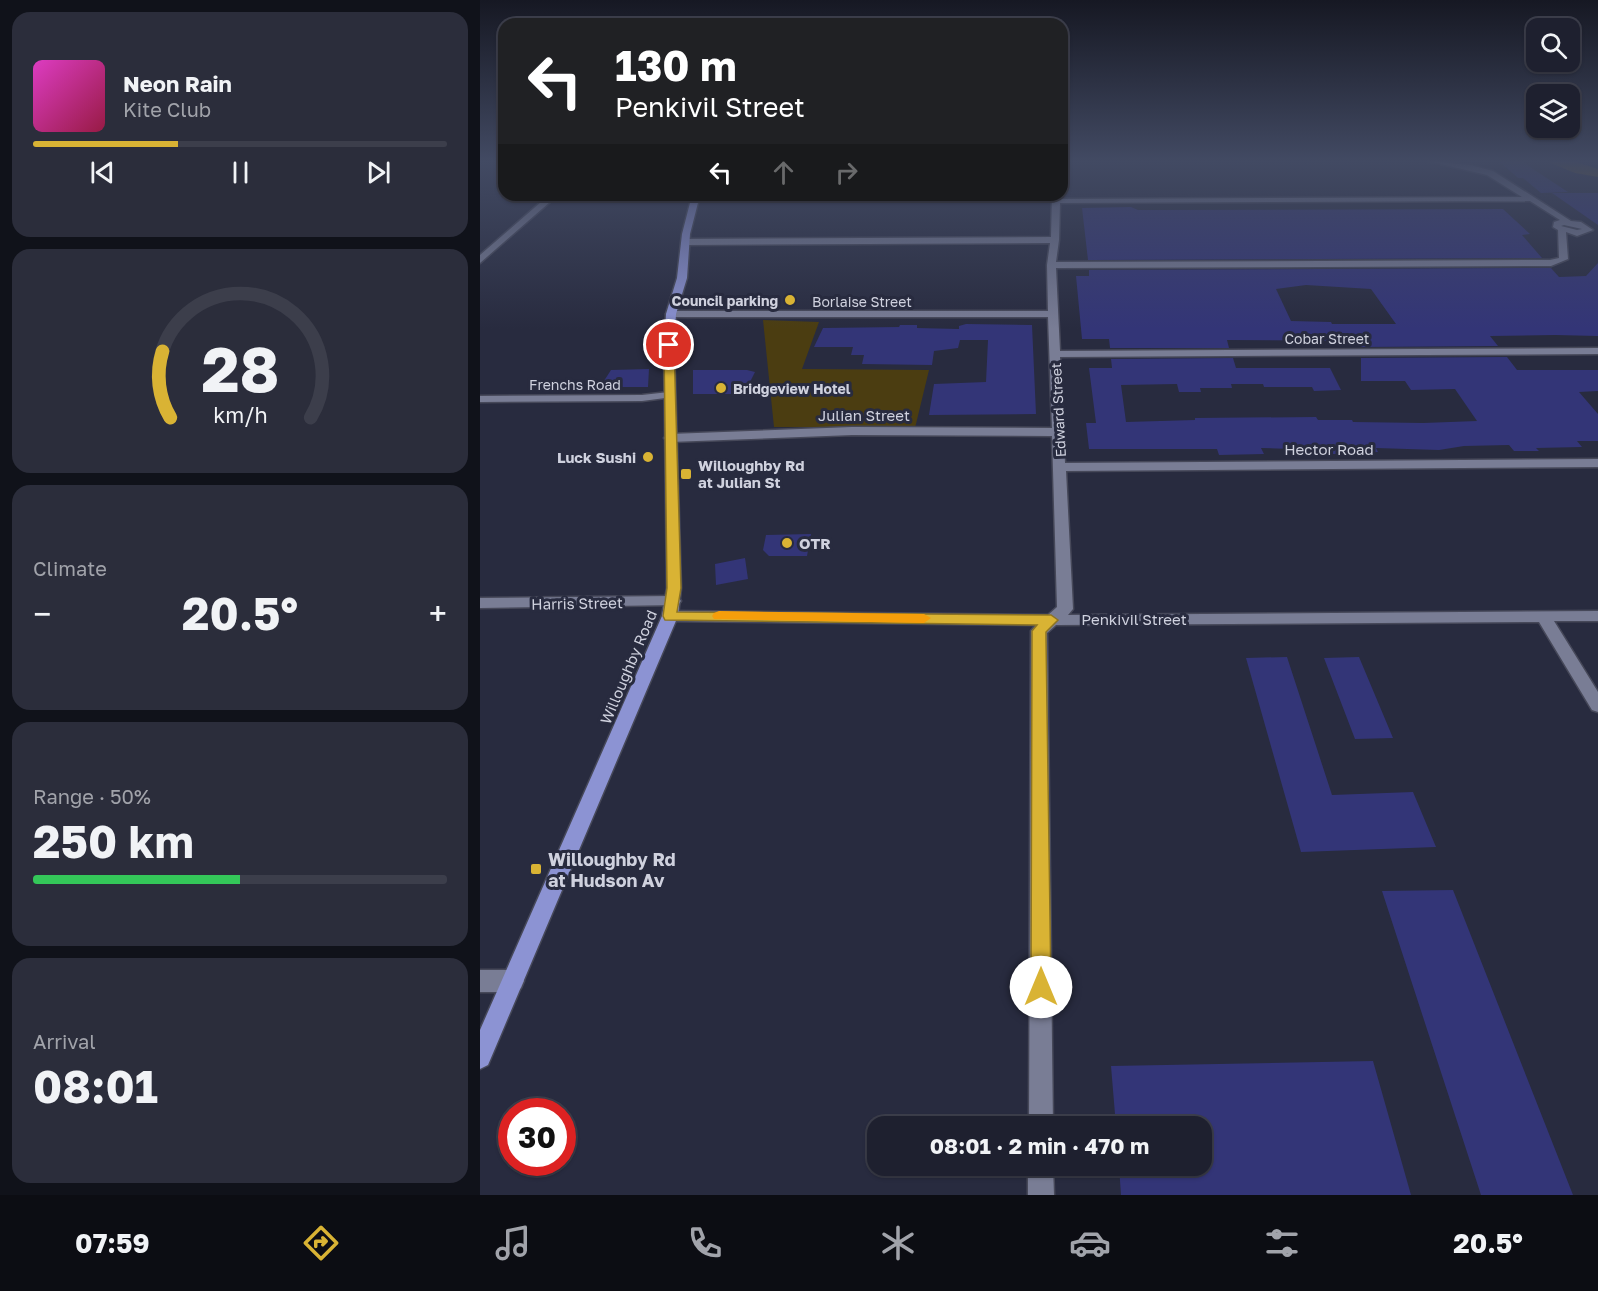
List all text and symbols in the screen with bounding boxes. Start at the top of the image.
map controls [1526,18,1580,138]
button: search [1526,18,1580,72]
text: 130 m [615,40,737,90]
icon: left [516,42,594,120]
text: Neon Rain [123,70,232,97]
button: layers [1526,84,1580,138]
text: Penkivil Street [615,91,805,123]
text: Kite Club [123,97,211,121]
icon: previous [86,156,119,189]
icon: pause [224,156,257,189]
icon: next [362,156,395,189]
icon: left [704,156,737,189]
icon: ahead [767,156,800,189]
icon: right [830,156,863,189]
place label: Council parking [672,292,778,309]
marker: Council parking [783,293,797,307]
street label: Borlaise Street [812,293,912,310]
pin [643,319,694,370]
icon: arrive [652,328,685,361]
street label: Cobar Street [1285,330,1369,347]
text: 28 [201,331,279,406]
street label: Edward Street [1047,362,1069,458]
street label: Frenchs Road [529,376,621,393]
place label: Bridgeview Hotel [733,380,851,397]
marker: Bridgeview Hotel [714,381,728,395]
text: km/h [213,402,267,428]
street label: Julian Street [818,406,910,424]
street label: Hector Road [1284,440,1374,458]
place label: Luck Sushi [557,448,636,466]
marker: Luck Sushi [641,450,655,464]
place label: Willoughby Rd at Julian St [698,456,804,491]
marker: Willoughby Rd at Julian St [679,467,693,481]
place label: OTR [799,534,831,552]
marker: OTR [780,536,794,550]
text: Climate [33,556,107,580]
text: 20.5° [182,586,298,640]
street label: Harris Street [531,593,623,613]
text: − [33,594,51,633]
text: + [429,594,447,633]
street label: Willoughby Road [596,607,660,727]
street label: Penkivil Street [1081,610,1187,628]
text: Range · 50% [33,784,151,808]
text: 250 km [33,814,194,868]
place label: Willoughby Rd at Hudson Av [548,848,676,891]
marker: Willoughby Rd at Hudson Av [529,862,543,876]
position arrow [1009,955,1073,1019]
text: Arrival [33,1029,96,1053]
text: 08:01 [33,1059,158,1113]
speed limit sign: 30 [498,1098,576,1176]
text: 08:01 · 2 min · 470 m [930,1132,1149,1159]
icon: directions [300,1222,342,1264]
icon: music [492,1222,534,1264]
icon: phone [684,1222,726,1264]
icon: climate [877,1222,919,1264]
icon: car [1069,1222,1111,1264]
icon: filters [1261,1222,1303,1264]
text: 07:59 [75,1227,150,1259]
text: 20.5° [1453,1227,1523,1259]

